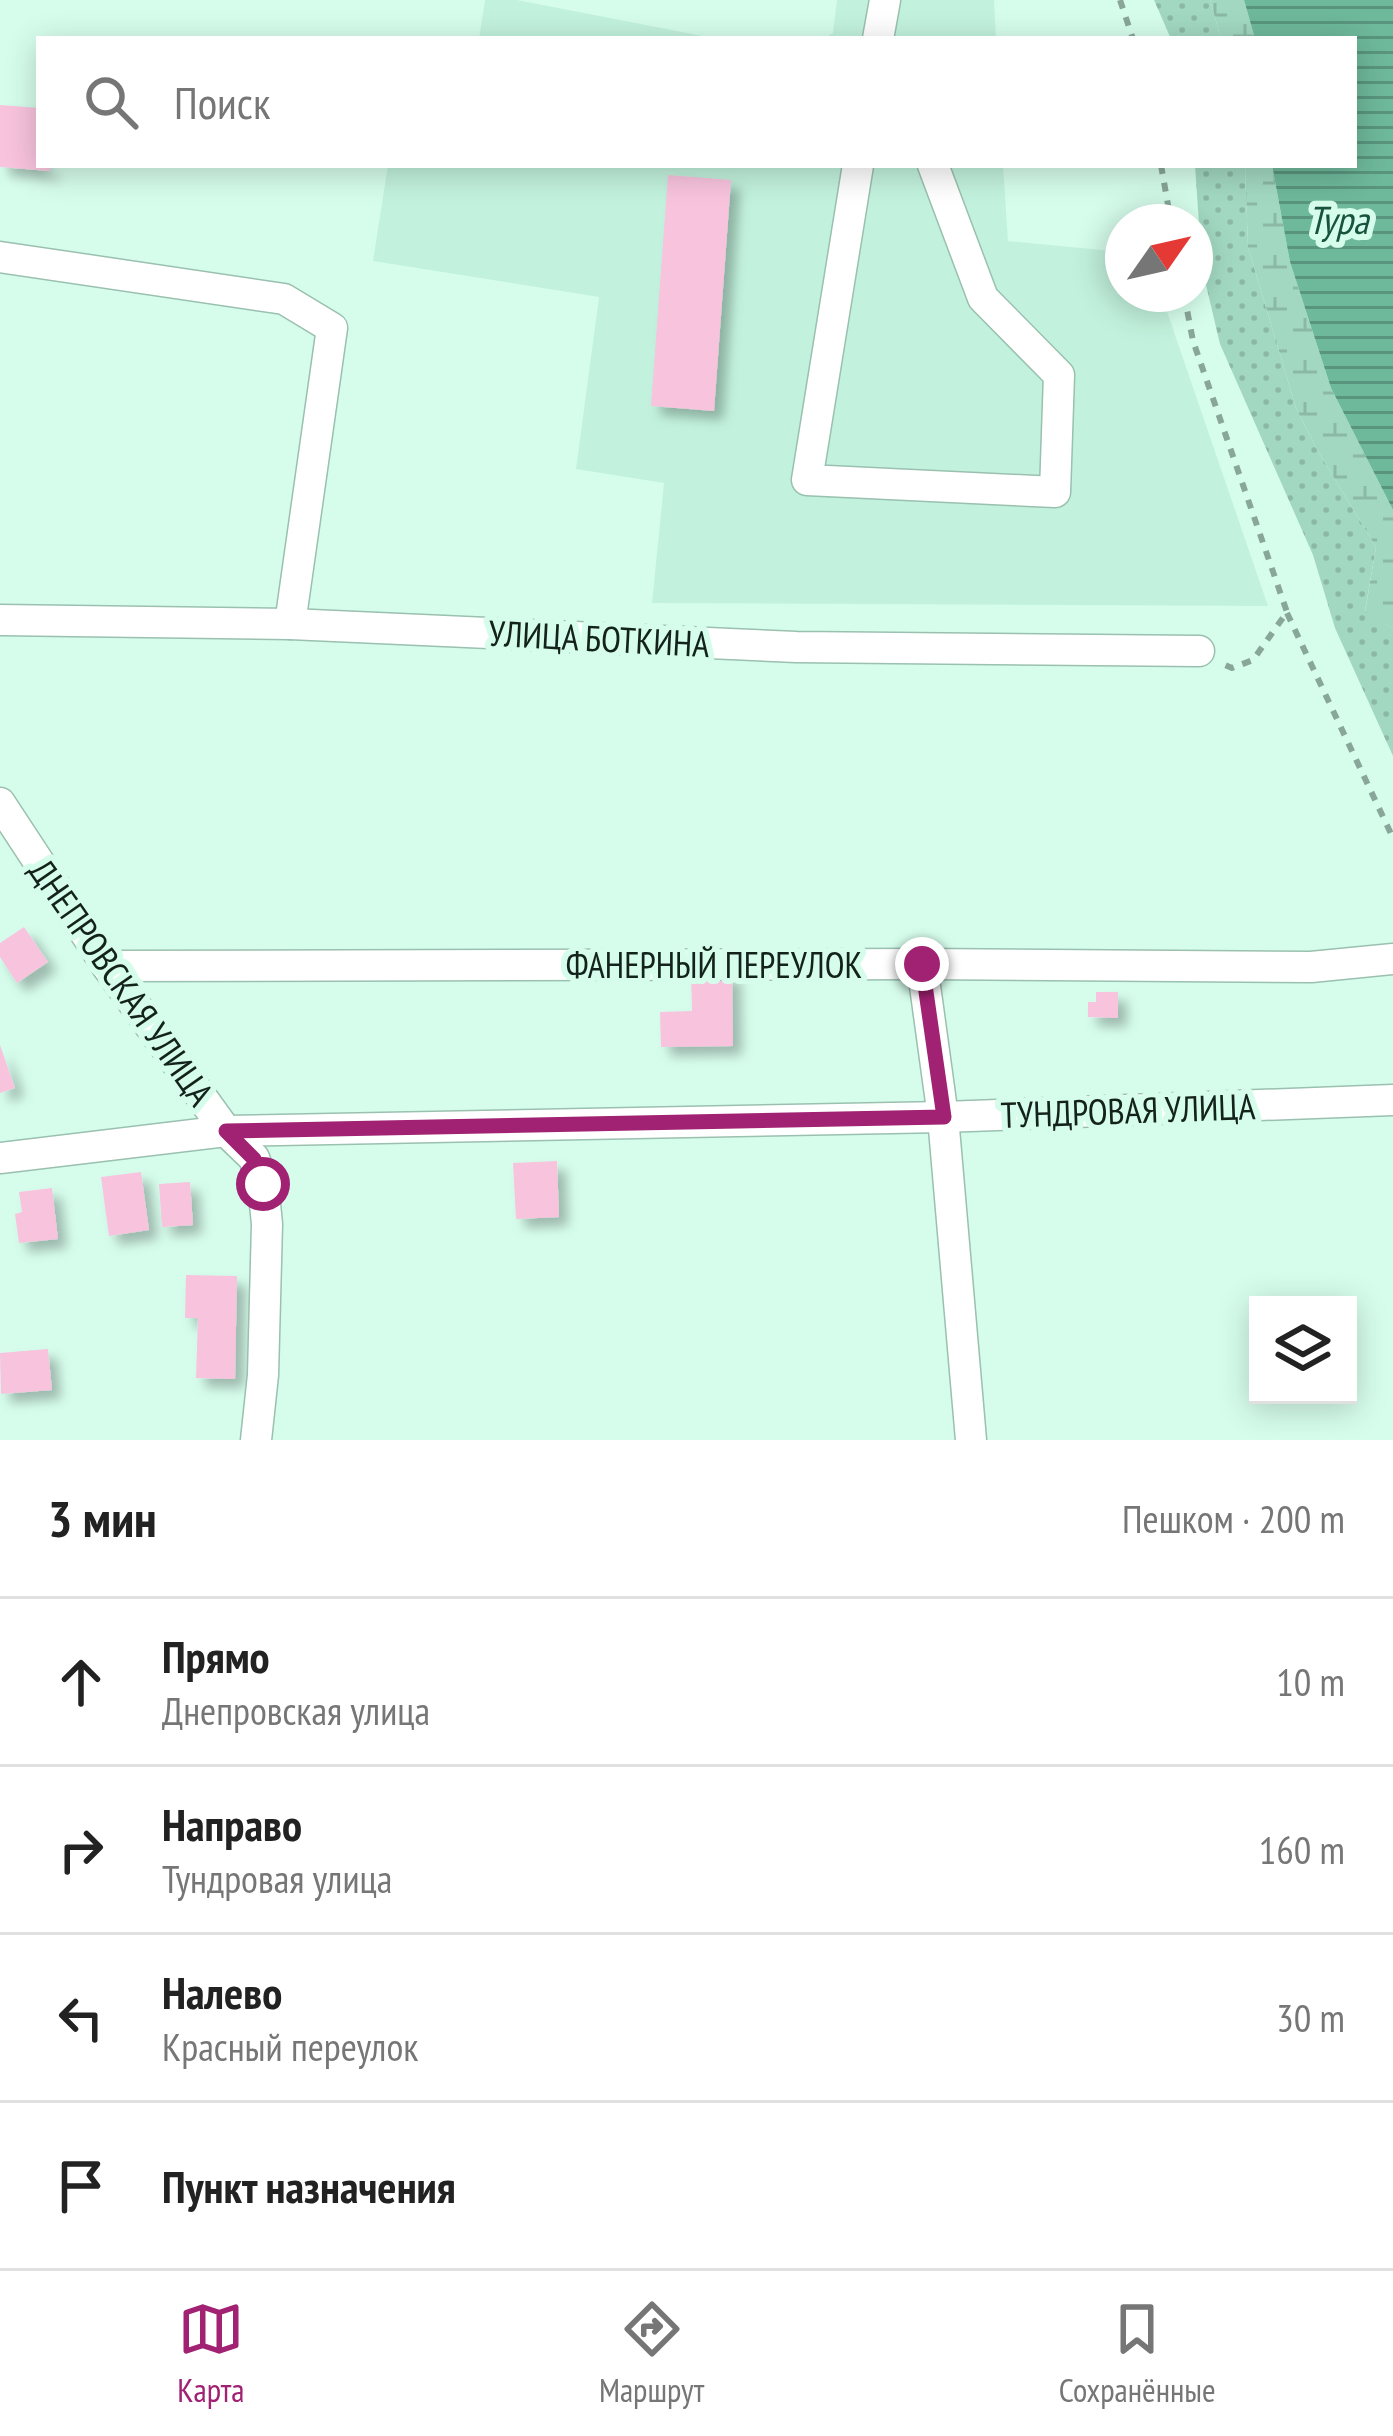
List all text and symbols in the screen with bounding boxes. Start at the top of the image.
search box [36,36,1357,168]
icon: search [78,69,144,135]
text: Поиск [174,73,270,131]
water label: Тура [1308,194,1371,245]
north arrow [1105,204,1213,312]
street label: УЛИЦА БОТКИНА [487,609,711,667]
street label: ДНЕПРОВСКАЯ УЛИЦА [19,849,225,1115]
route end [895,937,949,991]
street label: ФАНЕРНЫЙ ПЕРЕУЛОК [566,941,862,988]
street label: ТУНДРОВАЯ УЛИЦА [1000,1082,1256,1138]
route start [236,1157,290,1211]
map controls [1249,1296,1357,1404]
button: layers [1249,1296,1357,1404]
text: 3 мин [48,1485,157,1551]
text: Пешком · 200 m [1122,1493,1345,1544]
text: Прямо [162,1627,270,1685]
icon: ahead [48,1649,114,1715]
text: 10 m [1276,1656,1345,1707]
text: Днепровская улица [162,1685,430,1736]
text: Направо [162,1795,302,1853]
icon: right [48,1817,114,1883]
text: 160 m [1259,1824,1345,1875]
text: Тундровая улица [162,1853,392,1904]
text: Налево [162,1963,282,2021]
icon: left [48,1985,114,2051]
text: 30 m [1276,1992,1345,2043]
text: Красный переулок [162,2021,418,2072]
icon: arrive [48,2153,114,2219]
text: Пункт назначения [162,2157,456,2215]
tab: Карта [177,2296,244,2411]
tab: Маршрут [599,2296,704,2411]
tab: Сохранённые [1059,2296,1216,2411]

